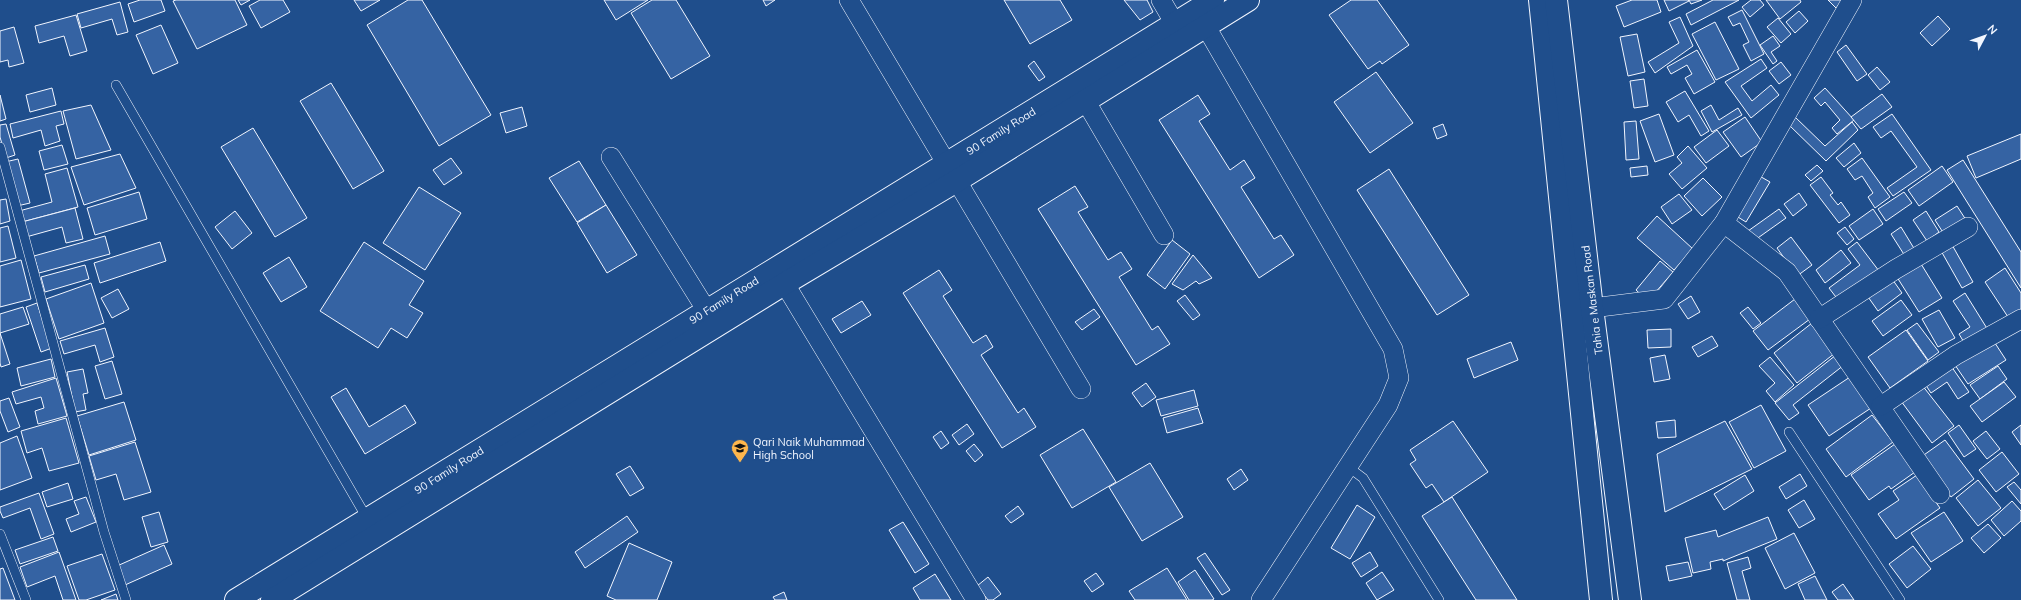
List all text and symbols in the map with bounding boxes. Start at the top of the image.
north arrow [1965,16,2005,56]
text: N [1985,22,2001,37]
street label: 90 Family Road [964,104,1038,158]
street label: Tahia e Maskan Road [1578,245,1606,355]
street label: 90 Family Road [687,273,761,327]
place label: Qari Naik Muhammad High School [753,435,865,462]
school or university icon: Qari Naik Muhammad High School [730,438,750,463]
street label: 90 Family Road [412,443,486,497]

